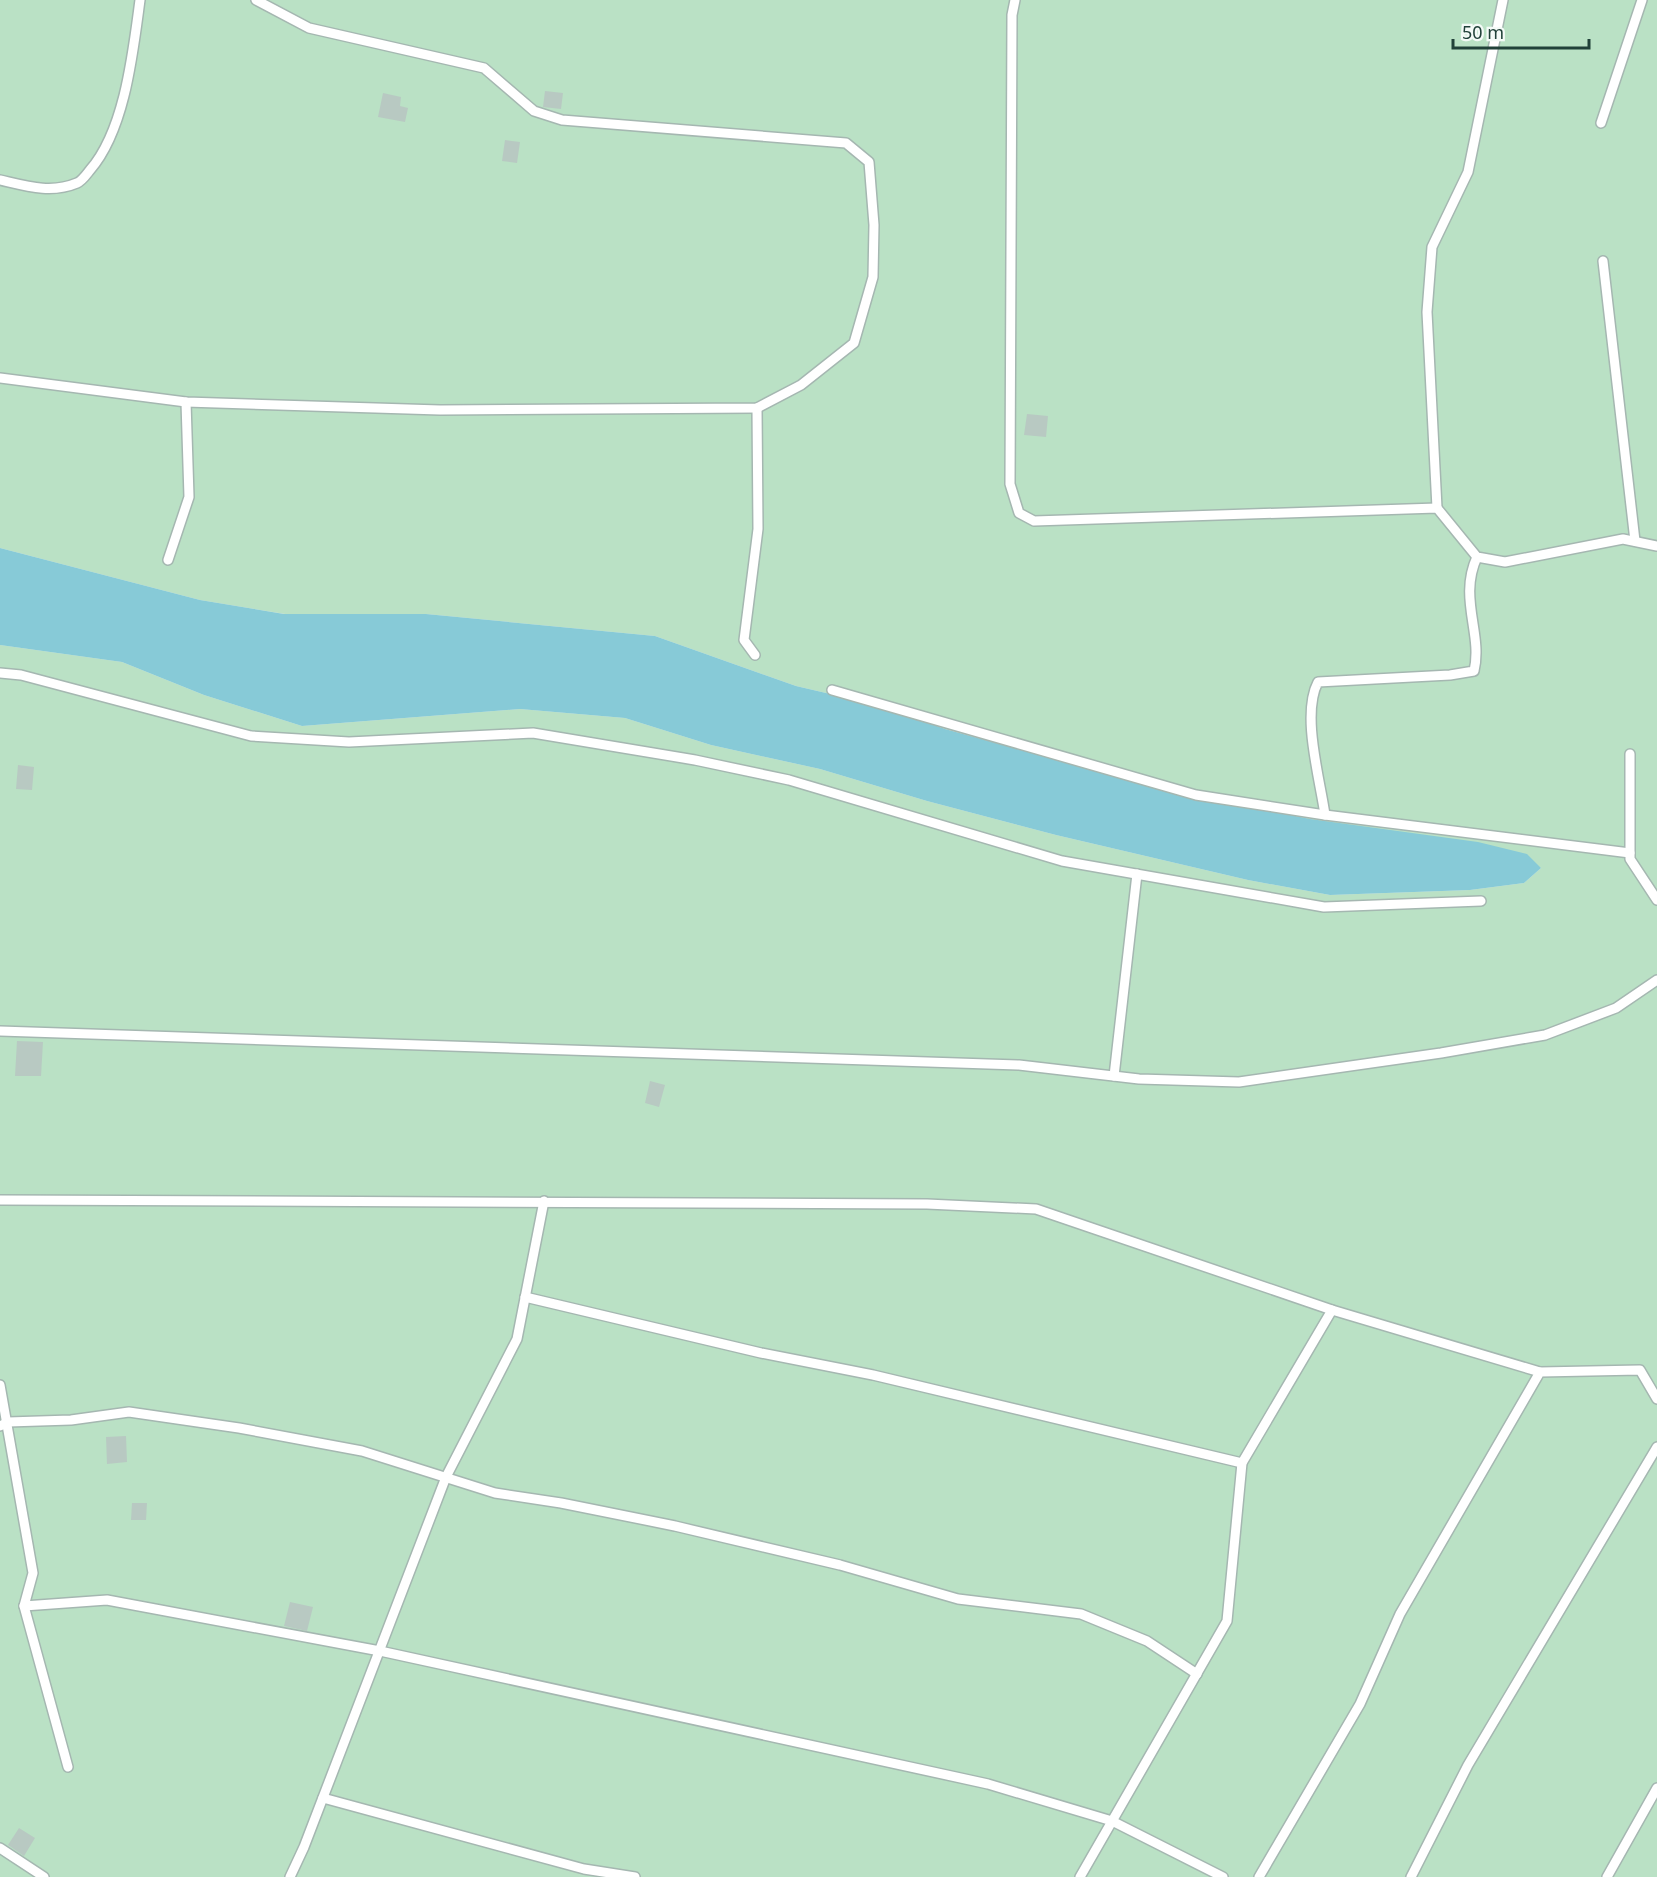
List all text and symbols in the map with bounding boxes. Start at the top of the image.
scale bar [1453,12,1590,50]
text: 50 m [1462,20,1504,44]

